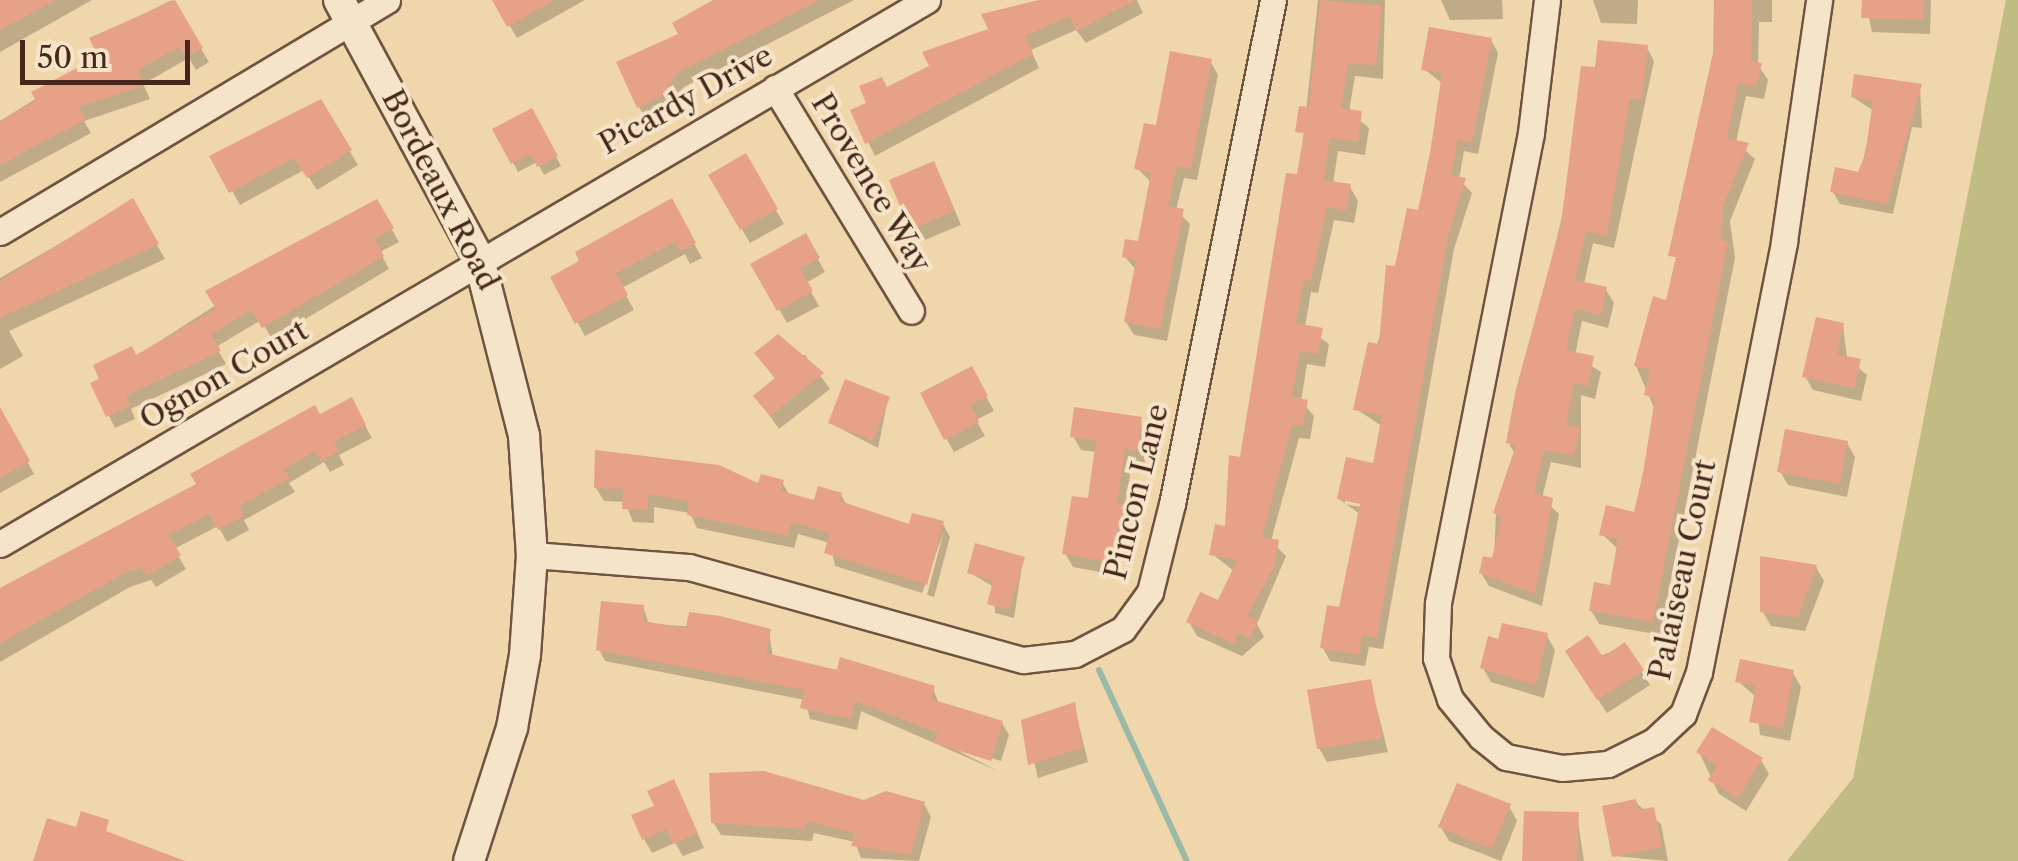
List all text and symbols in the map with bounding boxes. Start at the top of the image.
scale bar [25,20,195,82]
street label: Picardy Drive [593,37,779,163]
text: 50 m [37,39,108,76]
street label: Bordeaux Road [374,84,506,296]
street label: Provence Way [803,87,939,279]
street label: Ognon Court [134,312,314,438]
street label: Pincon Lane [1098,400,1176,584]
street label: Palaiseau Court [1642,456,1724,684]

